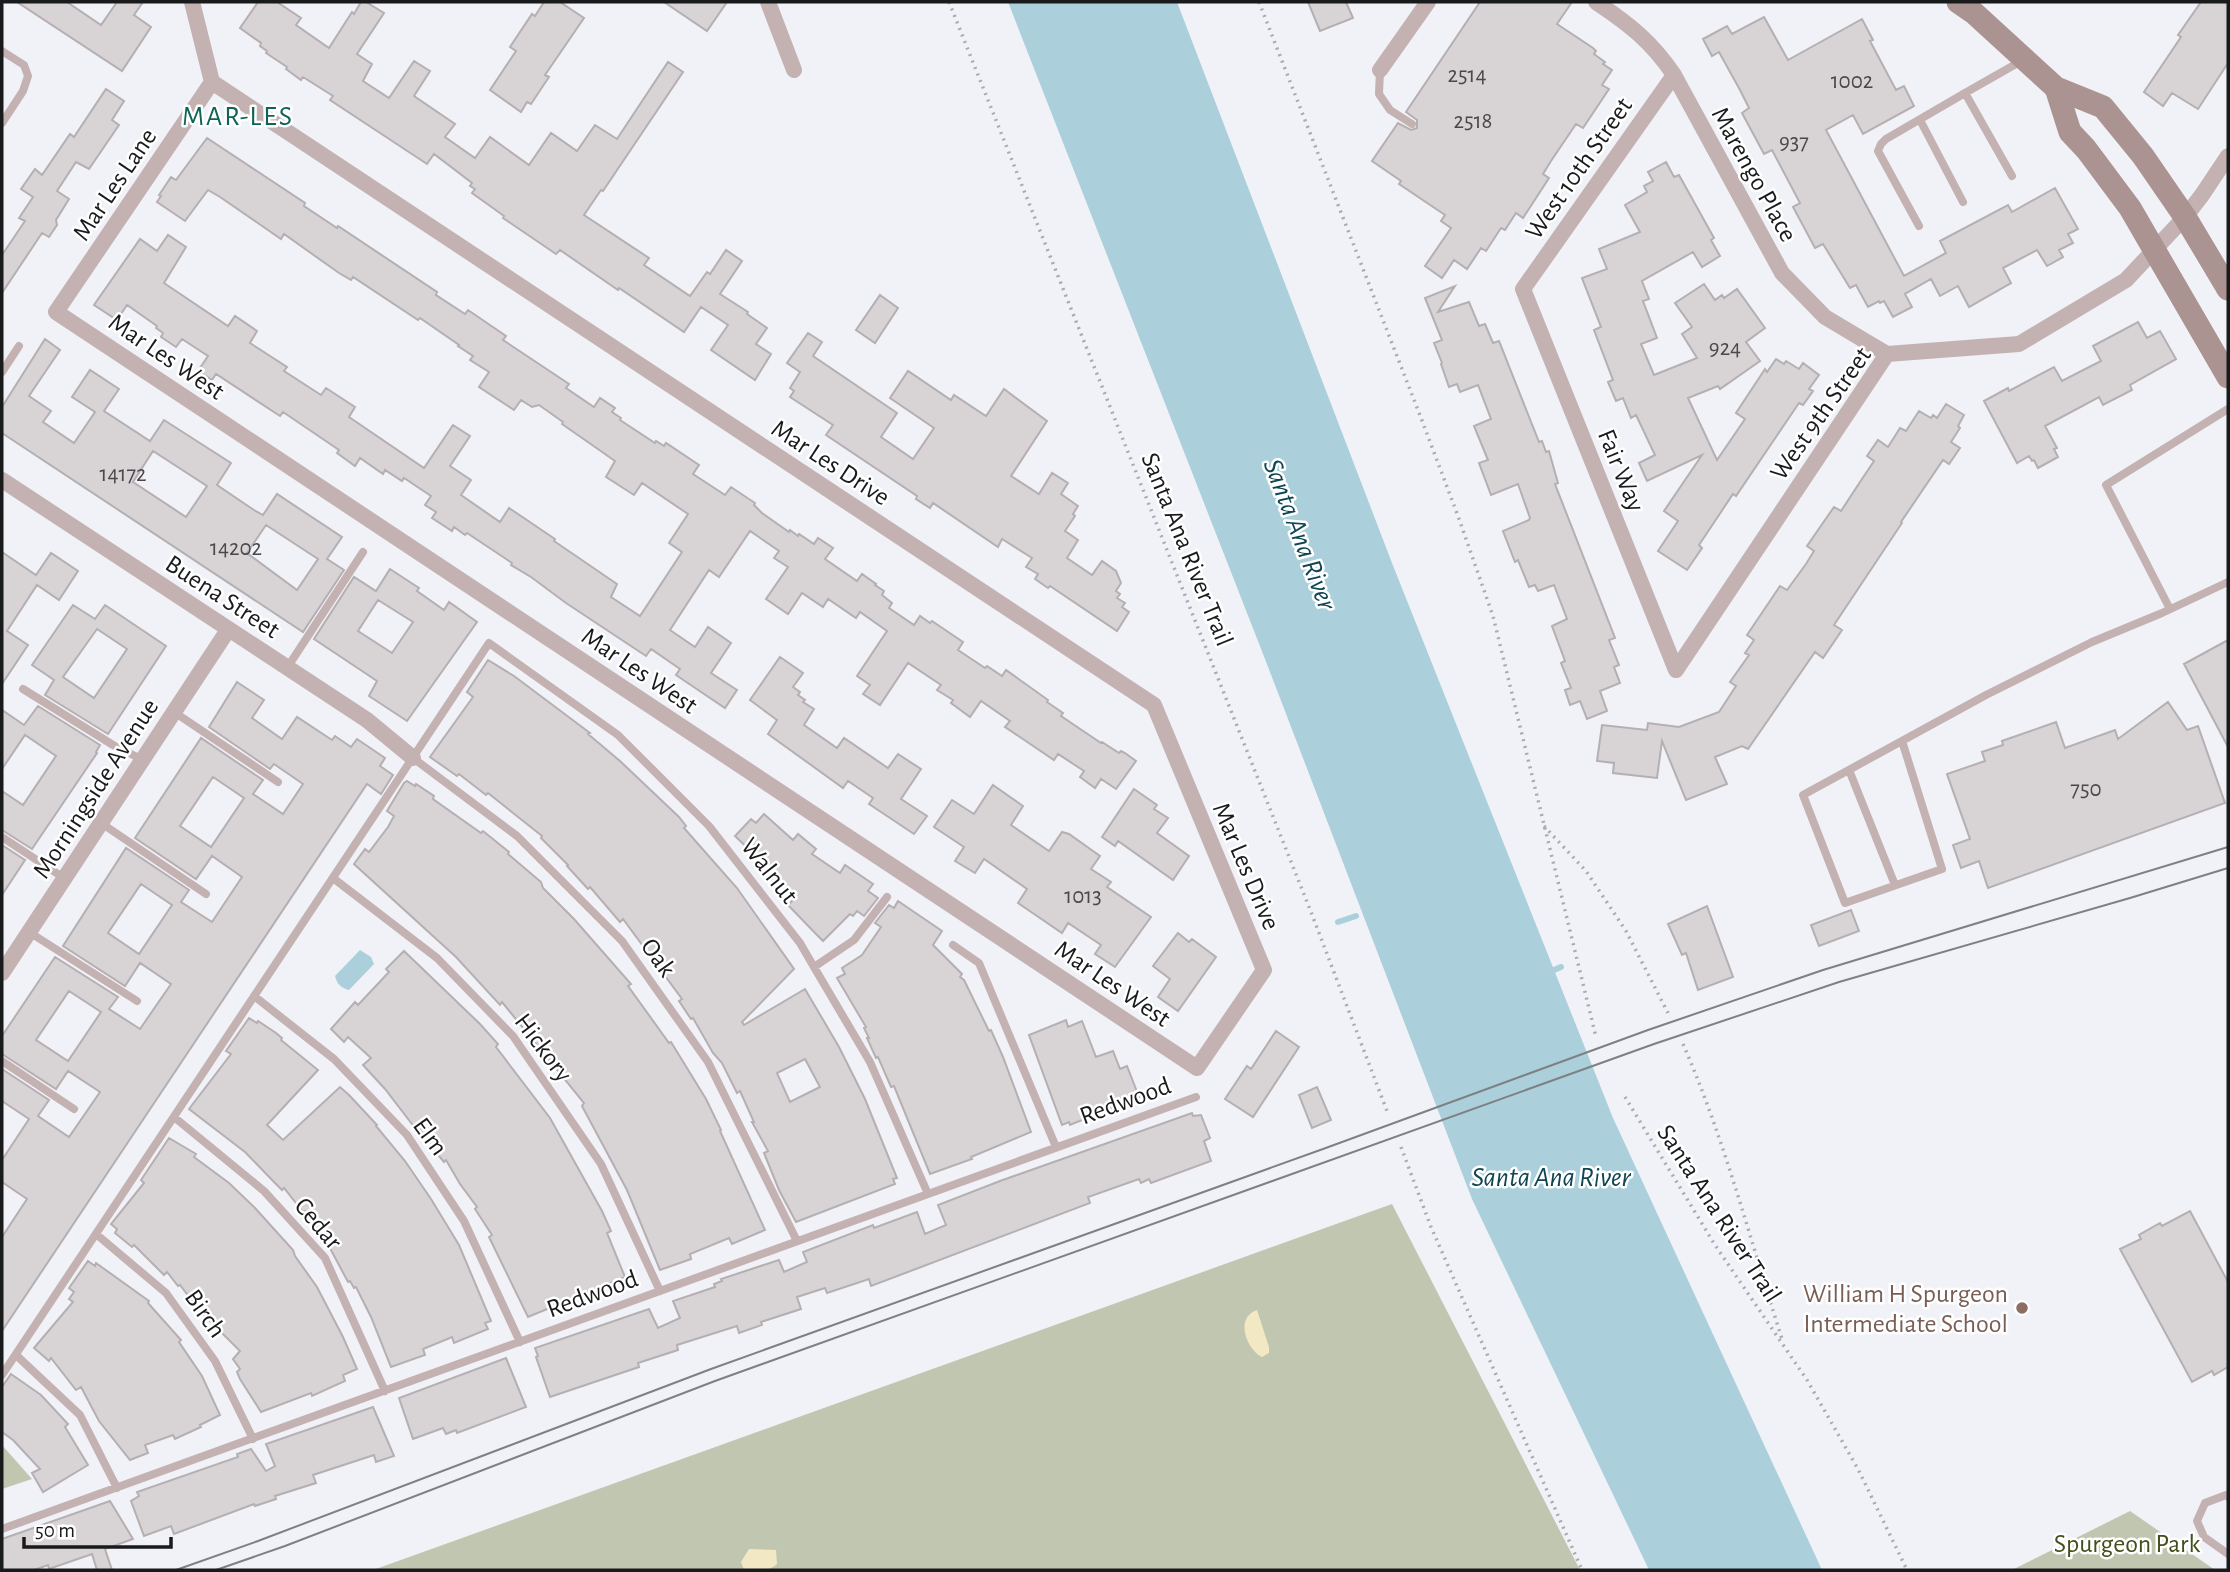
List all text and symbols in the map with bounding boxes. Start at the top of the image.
house number: 2514 [1447,64,1487,87]
house number: 1002 [1831,70,1873,93]
street label: West 10th Street [1520,93,1637,244]
district label: MAR-LES [182,103,294,131]
street label: Marengo Place [1707,103,1802,246]
house number: 2518 [1454,110,1492,133]
street label: Mar Les Lane [68,124,162,245]
house number: 937 [1779,131,1809,154]
street label: Mar Les West [104,309,229,405]
house number: 924 [1709,337,1741,360]
street label: West 9th Street [1765,342,1876,485]
street label: Mar Les Drive [767,415,894,511]
street label: Fair Way [1593,426,1649,515]
street label: Santa Ana River Trail [1136,449,1238,650]
water label: Santa Ana River [1258,455,1341,615]
house number: 14172 [100,463,146,486]
house number: 14202 [210,537,262,560]
street label: Buena Street [161,551,284,643]
street label: Mar Les West [577,623,702,719]
street label: Morningside Avenue [28,694,163,883]
house number: 750 [2070,778,2102,801]
street label: Mar Les Drive [1208,799,1284,934]
street label: Walnut [736,833,803,908]
house number: 1013 [1064,885,1102,908]
street label: Oak [636,934,680,982]
street label: Mar Les West [1050,936,1175,1032]
street label: Hickory [509,1009,577,1087]
street label: Redwood [1076,1072,1174,1129]
street label: Elm [408,1113,452,1160]
street label: Santa Ana River Trail [1652,1120,1786,1307]
water label: Santa Ana River [1471,1164,1631,1192]
street label: Cedar [289,1193,347,1255]
street label: Redwood [543,1265,641,1322]
place label: William H Spurgeon Intermediate School [1803,1281,2008,1337]
street label: Birch [180,1285,231,1342]
marker: William H Spurgeon Intermediate School [2014,1300,2030,1316]
scale bar [24,1506,172,1550]
text: 50 m [35,1520,75,1541]
park label: Spurgeon Park [2054,1531,2200,1557]

